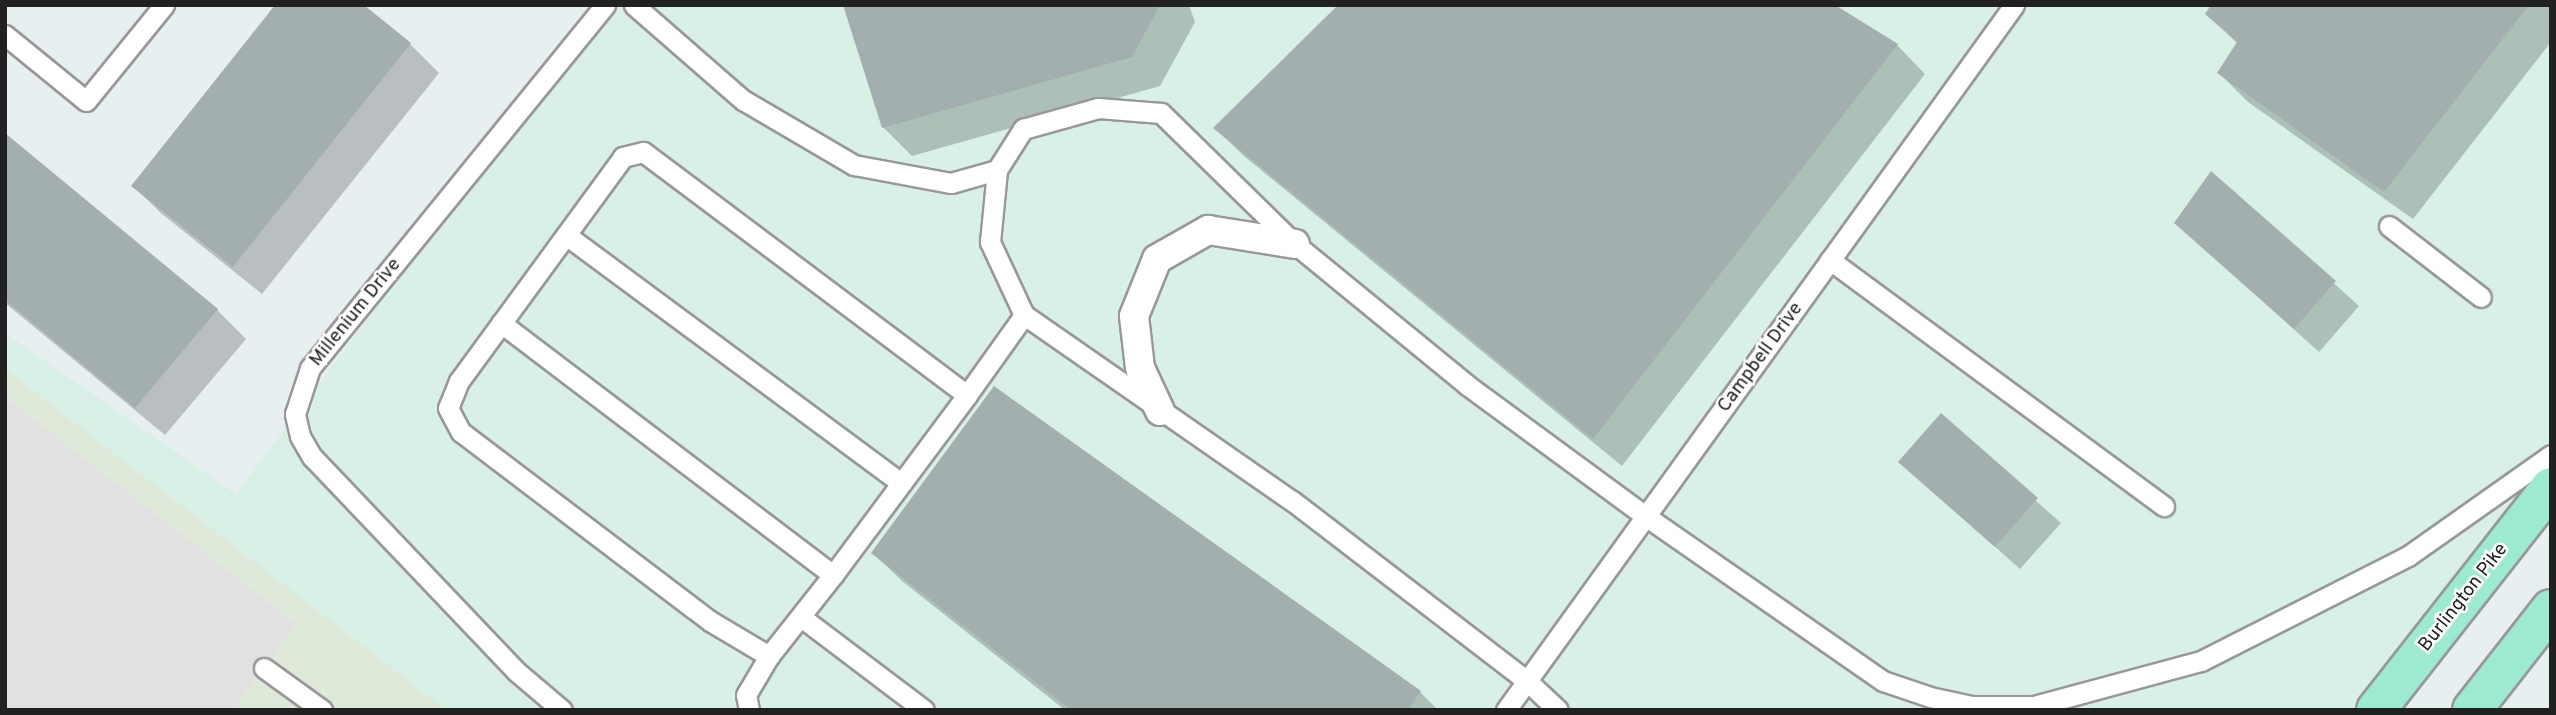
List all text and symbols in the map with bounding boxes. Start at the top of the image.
street label: Millenium Drive [305,254,407,372]
street label: Campbell Drive [1713,299,1809,417]
street label: Burlington Pike [2415,539,2513,657]

